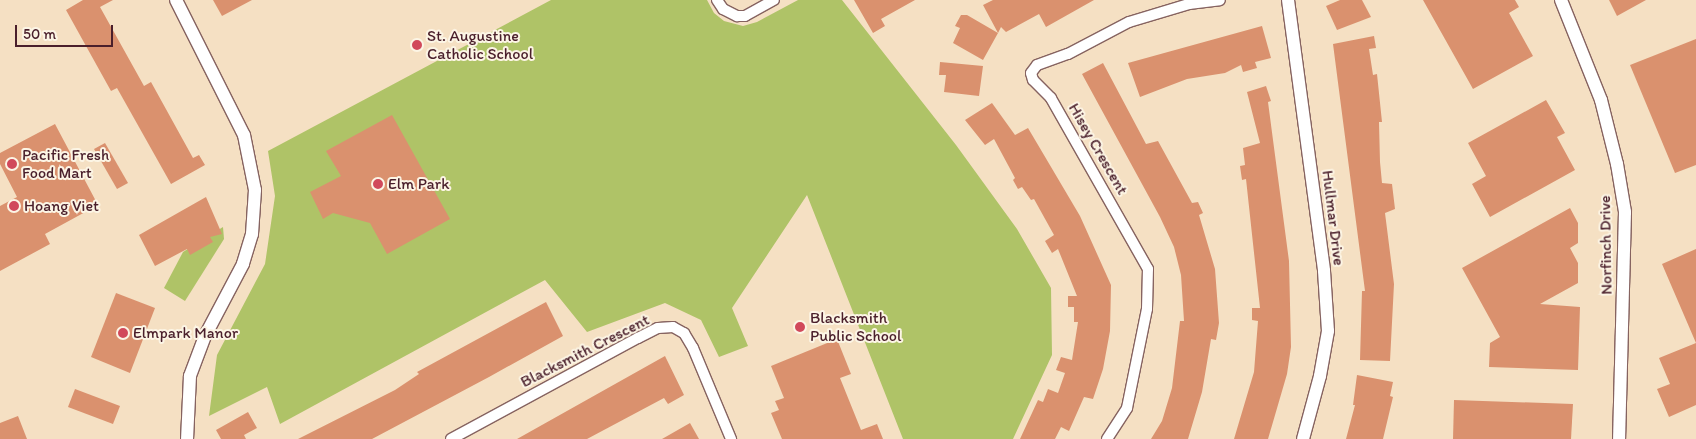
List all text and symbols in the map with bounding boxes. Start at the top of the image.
scale bar [18,15,115,47]
text: 50 m [23,25,56,43]
place label: St. Augustine Catholic School [427,26,533,64]
marker: St. Augustine Catholic School [411,39,423,51]
street label: Hisey Crescent [1064,100,1132,198]
place label: Pacific Fresh Food Mart [22,145,109,183]
marker: Pacific Fresh Food Mart [6,158,18,170]
street label: Hullmar Drive [1318,169,1348,267]
place label: Elm Park [388,174,449,194]
marker: Elm Park [372,178,384,190]
street label: Norfinch Drive [1596,195,1616,295]
place label: Hoang Viet [24,196,99,216]
marker: Hoang Viet [8,200,20,212]
place label: Blacksmith Public School [810,308,902,346]
street label: Blacksmith Crescent [517,310,653,392]
marker: Blacksmith Public School [794,321,806,333]
place label: Elmpark Manor [133,323,238,343]
marker: Elmpark Manor [117,327,129,339]

